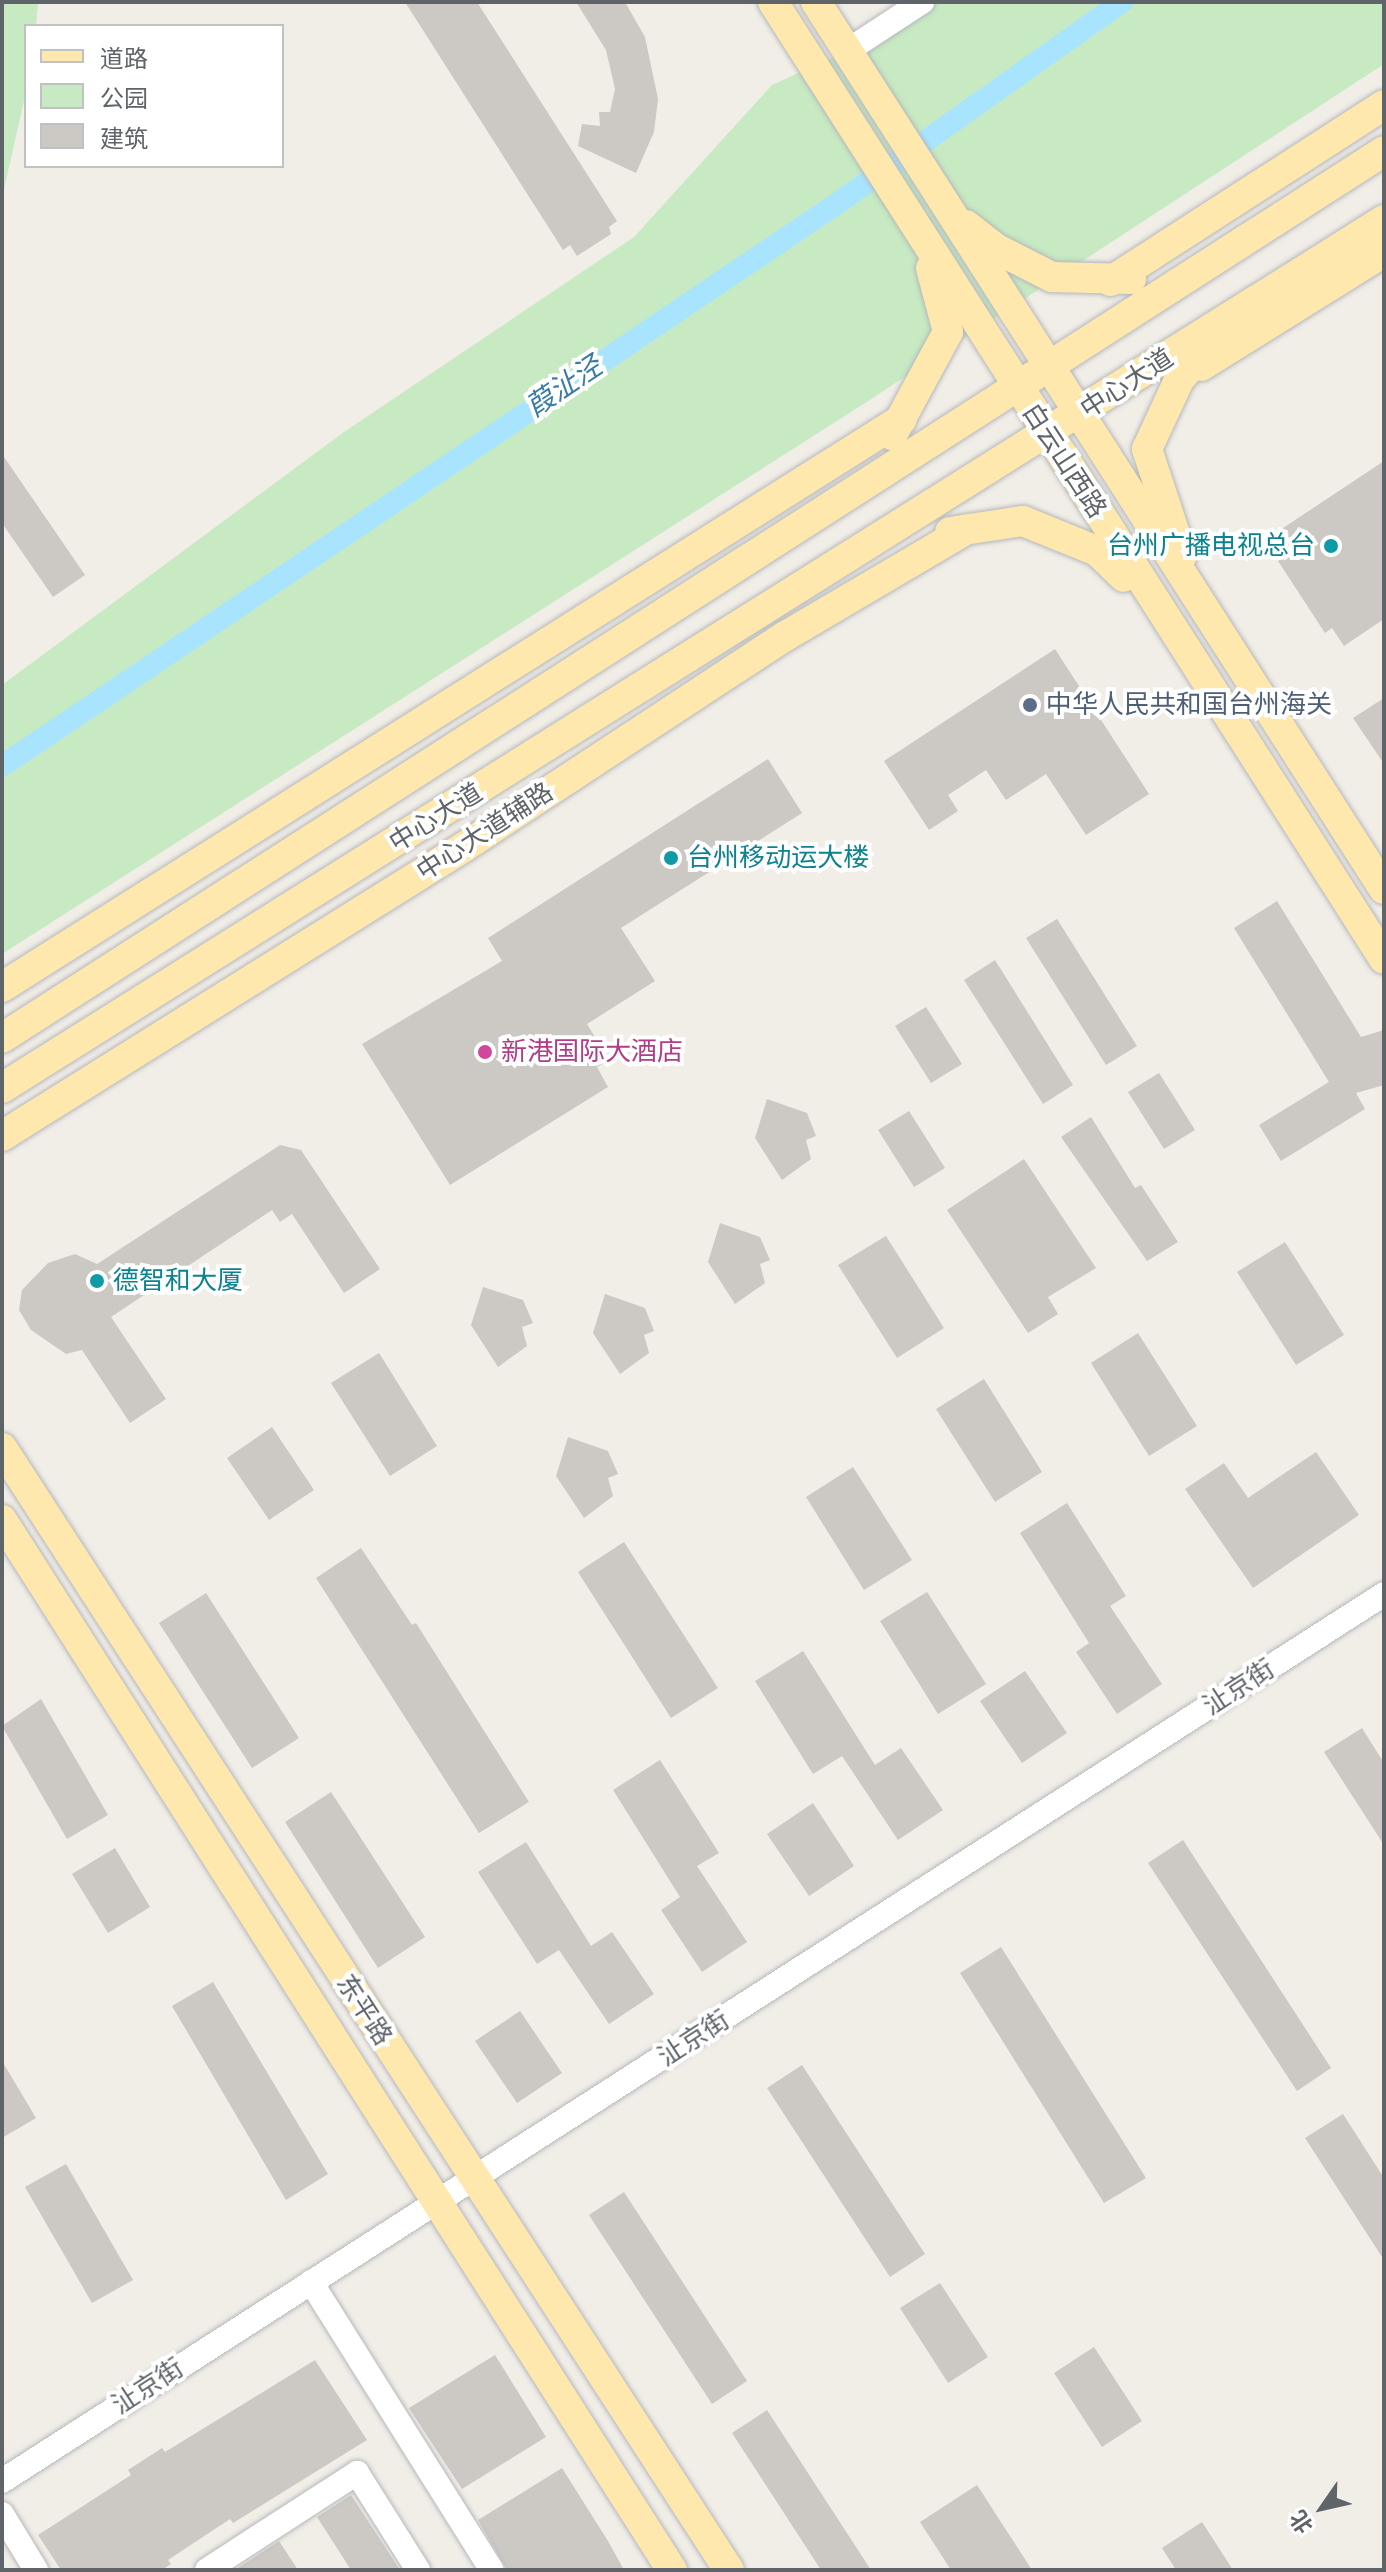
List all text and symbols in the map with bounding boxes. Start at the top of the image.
legend [24,24,284,168]
text: 道路 [100,45,148,73]
text: 公园 [100,85,148,113]
text: 建筑 [100,125,148,153]
street label: 中心大道 [1075,343,1179,425]
water label: 葭沚泾 [520,350,608,424]
street label: 白云山西路 [1016,398,1112,524]
place label: 台州广播电视总台 [1107,530,1315,562]
marker: 台州广播电视总台 [1322,537,1340,555]
place label: 中华人民共和国台州海关 [1046,689,1332,721]
marker: 中华人民共和国台州海关 [1021,696,1039,714]
street label: 中心大道辅路 [411,776,559,888]
street label: 中心大道 [384,777,488,859]
place label: 台州移动运大楼 [687,842,869,874]
marker: 台州移动运大楼 [662,849,680,867]
place label: 新港国际大酒店 [501,1036,683,1068]
marker: 新港国际大酒店 [476,1043,494,1061]
place label: 德智和大厦 [113,1265,243,1297]
marker: 德智和大厦 [88,1272,106,1290]
street label: 沚京街 [1198,1654,1280,1722]
street label: 东平路 [330,1969,398,2051]
street label: 沚京街 [653,2005,735,2073]
street label: 沚京街 [107,2353,189,2421]
north arrow [1282,2468,1362,2548]
text: 北 [1285,2506,1318,2538]

